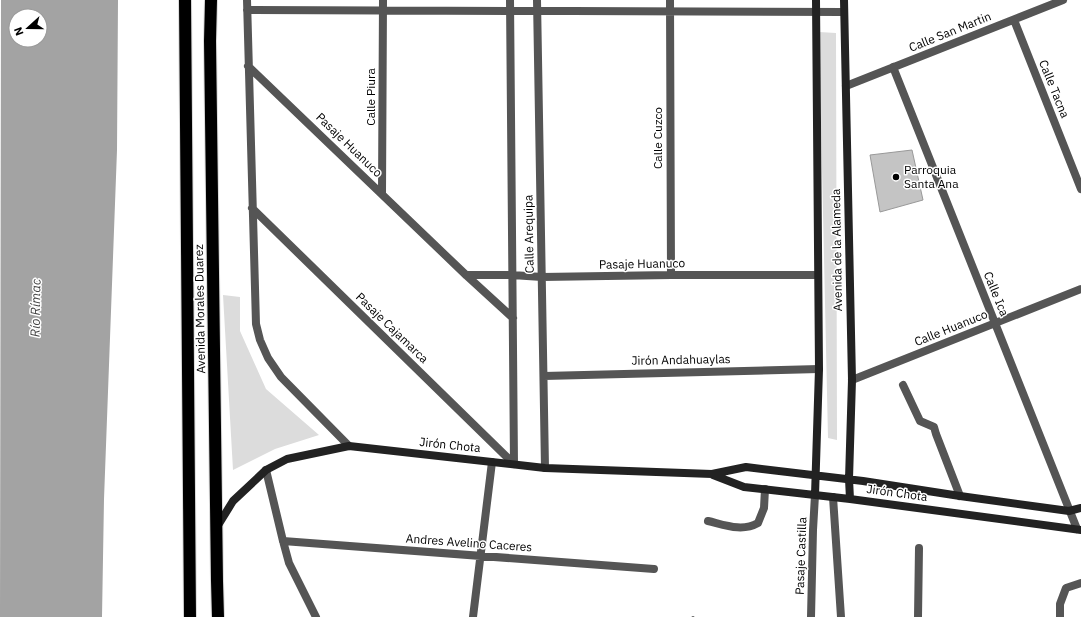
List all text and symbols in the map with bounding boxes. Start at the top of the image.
north arrow [8,8,48,48]
street label: Calle San Martin [906,8,993,55]
text: N [11,25,27,38]
street label: Calle Tacna [1036,58,1073,121]
street label: Calle Piura [363,68,378,126]
street label: Calle Cuzco [650,107,665,169]
street label: Pasaje Huanuco [313,109,386,180]
place label: Parroquia Santa Ana [904,162,959,191]
marker: Parroquia Santa Ana [891,172,901,182]
street label: Avenida de la Alameda [828,188,845,311]
street label: Calle Arequipa [520,194,537,273]
street label: Avenida Morales Duarez [191,244,208,374]
street label: Pasaje Huanuco [599,255,686,272]
street label: Calle Ica [981,269,1012,319]
water label: Río Rímac [26,278,45,337]
street label: Pasaje Cajamarca [353,289,432,366]
street label: Calle Huanuco [912,306,990,349]
street label: Jirón Andahuaylas [631,351,731,368]
street label: Jirón Chota [419,434,482,455]
street label: Jirón Chota [866,481,929,504]
street label: Pasaje Castilla [792,516,809,595]
street label: Andres Avelino Caceres [405,531,533,554]

